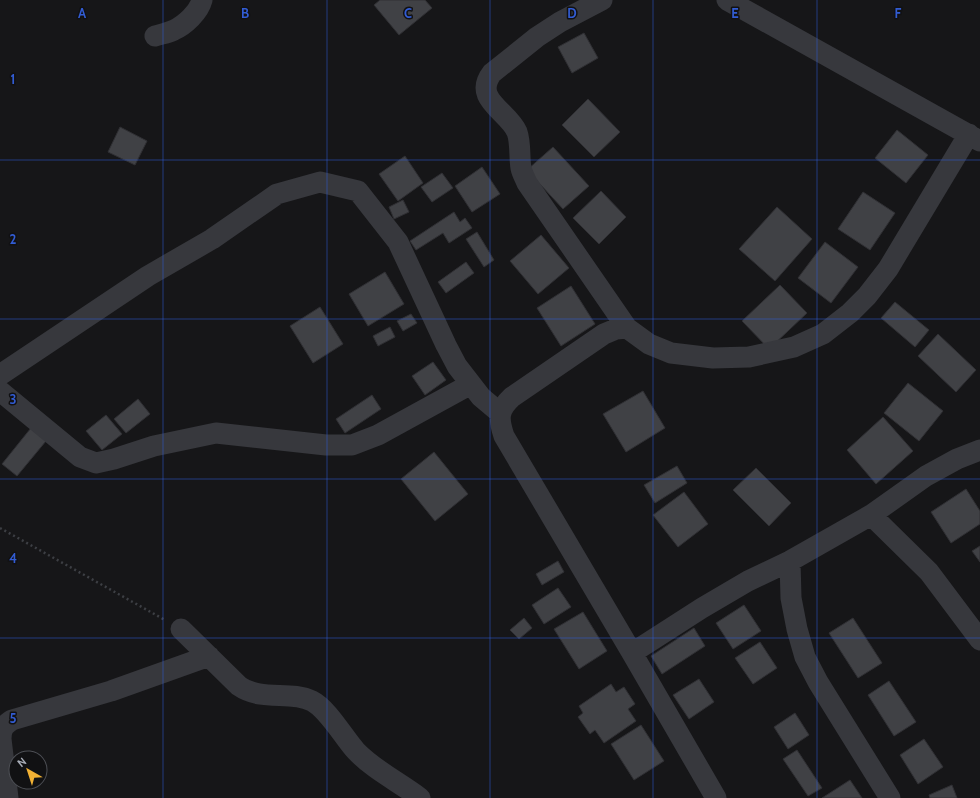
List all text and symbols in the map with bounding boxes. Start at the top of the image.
text: A [78,5,87,21]
text: B [241,5,249,21]
text: C [404,5,412,21]
text: D [567,5,577,21]
text: E [731,5,739,21]
text: F [895,5,902,21]
text: 1 [11,71,15,87]
text: 2 [10,231,17,247]
text: 3 [9,391,17,407]
text: 4 [9,550,17,566]
text: 5 [10,710,17,726]
north arrow [8,750,48,790]
text: N [14,754,29,770]

